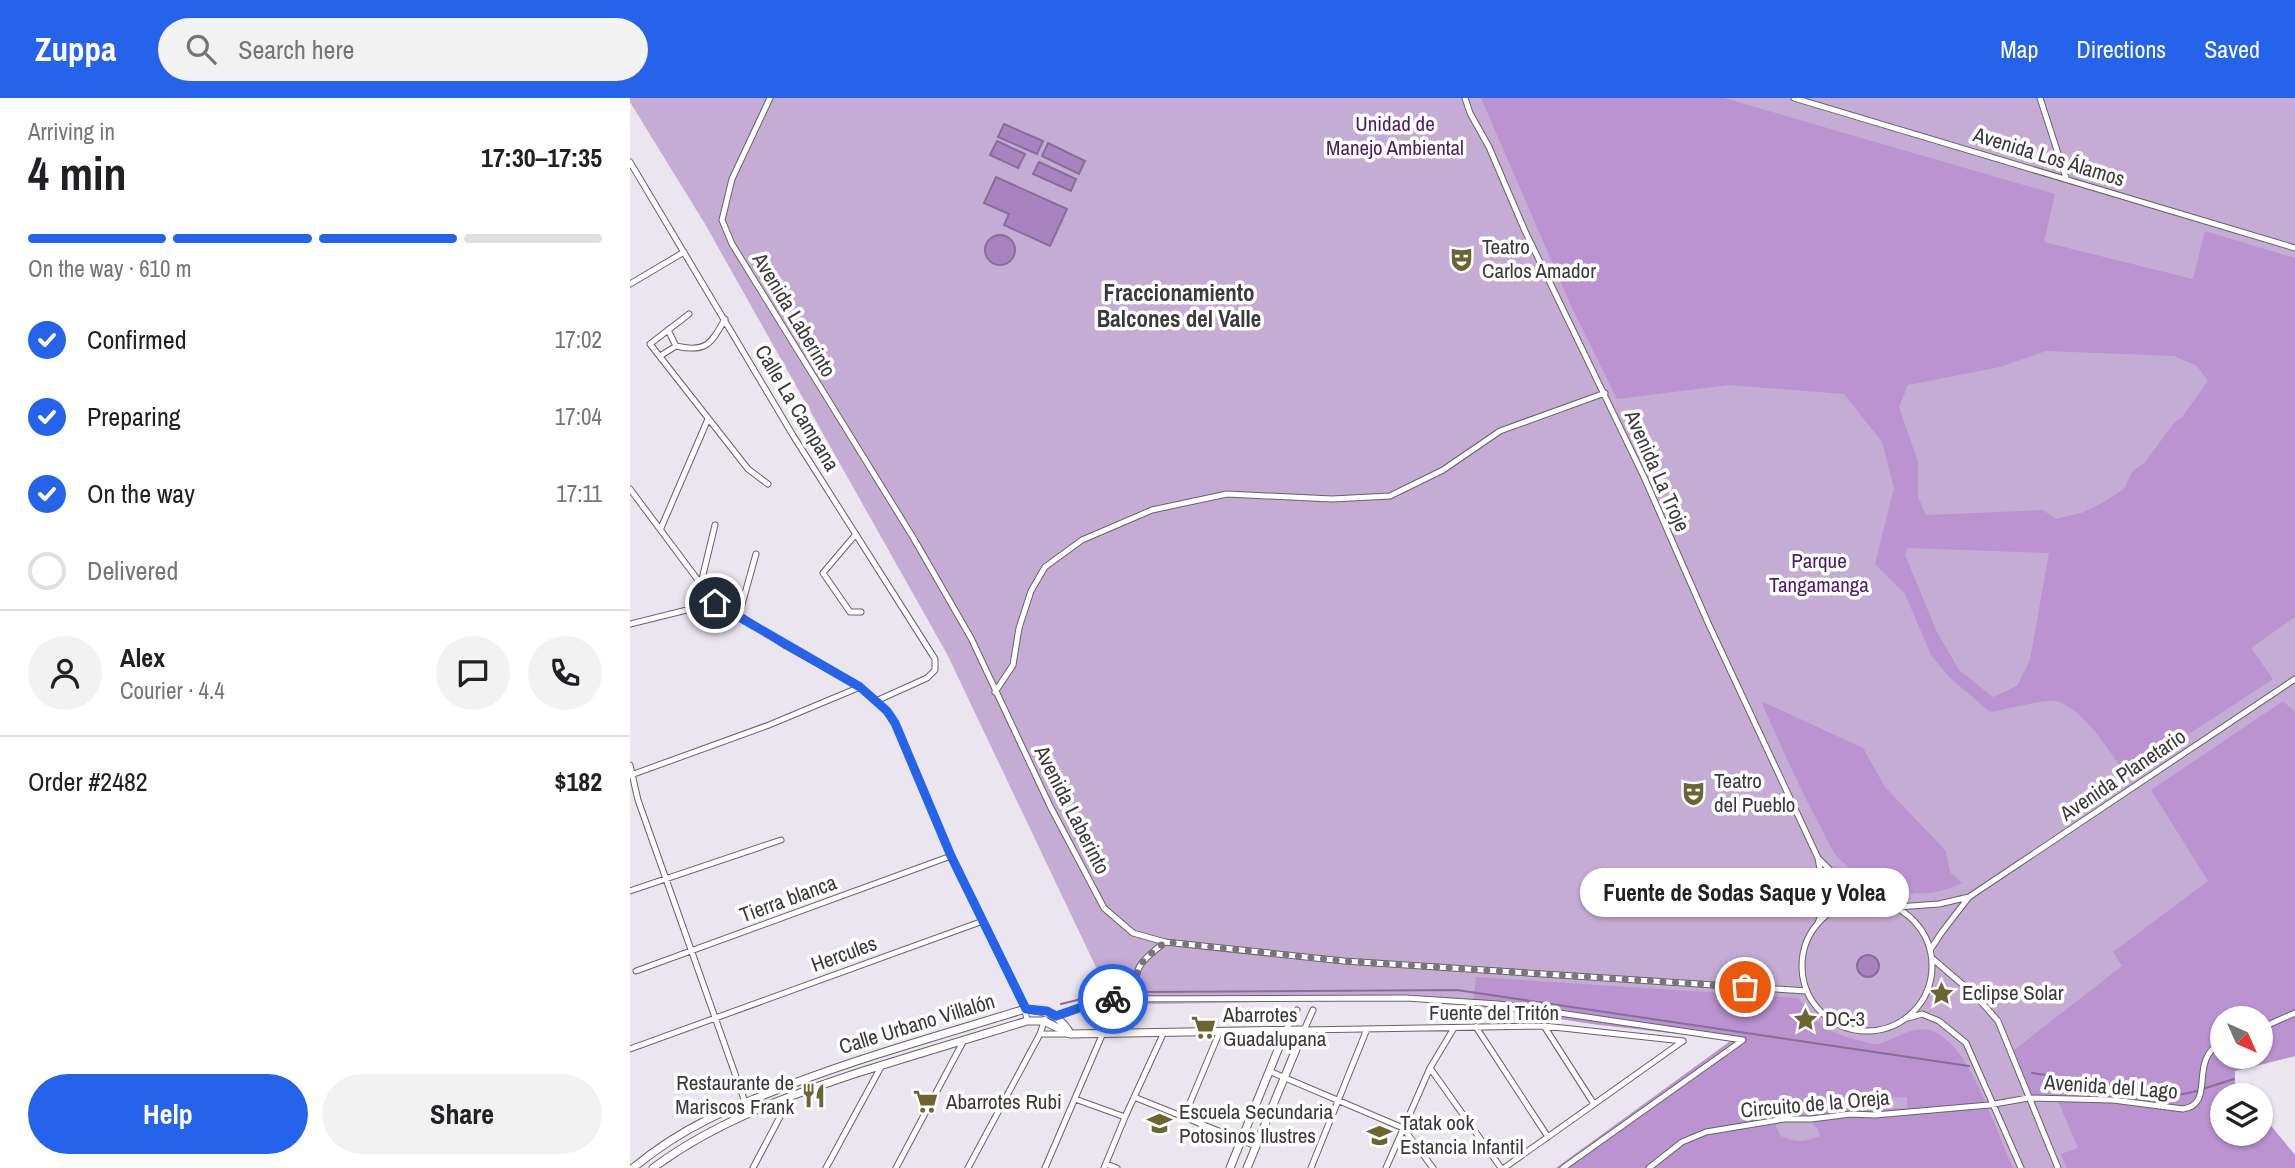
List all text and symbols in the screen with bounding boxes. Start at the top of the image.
search box [158,18,648,81]
text: Zuppa [35,27,116,71]
icon: search [182,30,220,68]
text: Search here [238,32,354,67]
text: Map [2000,33,2038,65]
text: Directions [2076,33,2166,65]
text: Saved [2204,33,2260,65]
park label: Unidad de Manejo Ambiental [1326,109,1464,162]
text: Arriving in [28,116,115,147]
street label: Avenida Los Álamos [1969,119,2128,193]
text: 17:30–17:35 [481,140,602,175]
text: 4 min [28,142,127,204]
place label: Teatro Carlos Amador [1482,232,1596,285]
theatre icon: Teatro Carlos Amador [1448,245,1476,273]
street label: Avenida Laberinto [745,246,843,382]
text: On the way · 610 m [28,253,192,284]
district label: Fraccionamiento Balcones del Valle [1097,277,1261,334]
icon: check [28,321,66,359]
text: Confirmed [87,322,187,357]
text: 17:02 [555,324,602,355]
street label: Calle La Campana [748,339,847,477]
icon: check [28,398,66,436]
text: Preparing [87,399,181,434]
text: 17:04 [555,401,602,432]
street label: Avenida La Troje [1617,405,1697,536]
icon: check [28,475,66,513]
text: On the way [87,476,195,511]
text: 17:11 [556,478,602,509]
park label: Parque Tangamanga [1769,546,1869,599]
text: Delivered [87,553,178,588]
pin [685,573,745,633]
icon: home [696,584,734,622]
button: person [28,636,102,710]
button: chat [436,636,510,710]
button: phone [528,636,602,710]
text: Alex [120,640,165,675]
text: Courier · 4.4 [120,675,225,706]
street label: Avenida Planetario [2053,722,2191,828]
street label: Avenida Laberinto [1027,740,1117,879]
text: Order #2482 [28,764,148,799]
text: $182 [555,764,602,799]
place label: Teatro del Pueblo [1714,766,1795,819]
theatre icon: Teatro del Pueblo [1680,779,1708,807]
street label: Tierra blanca [735,867,841,929]
callout: Fuente de Sodas Saque y Volea [1580,868,1910,917]
text: Fuente de Sodas Saque y Volea [1603,877,1886,908]
street label: Hercules [807,928,881,979]
pin [1715,957,1775,1017]
courier [1078,964,1148,1034]
icon: bag [1726,968,1764,1006]
place label: Eclipse Solar [1962,978,2064,1007]
place icon: Eclipse Solar [1928,979,1956,1007]
icon: bike [1094,980,1132,1018]
street label: Calle Urbano Villalón [835,986,998,1061]
street label: Fuente del Tritón [1429,998,1559,1027]
place label: Abarrotes Guadalupana [1222,1000,1327,1053]
place label: DC-3 [1825,1004,1865,1033]
place icon: DC-3 [1791,1005,1819,1033]
north arrow [2210,1006,2273,1069]
map controls [2210,1006,2273,1146]
supermarket icon: Abarrotes Guadalupana [1189,1013,1217,1041]
street label: Avenida del Lago [2042,1067,2179,1106]
place label: Restaurante de Mariscos Frank [675,1068,794,1121]
button: Help [28,1074,308,1154]
button: Share [322,1074,602,1154]
restaurant icon: Restaurante de Mariscos Frank [800,1081,828,1109]
street label: Circuito de la Oreja [1739,1083,1891,1124]
button: layers [2210,1083,2273,1146]
place label: Abarrotes Rubi [945,1087,1062,1116]
supermarket icon: Abarrotes Rubi [912,1088,940,1116]
place label: Escuela Secundaria Potosinos Ilustres [1179,1097,1334,1150]
place label: Tatak ook Estancia Infantil [1400,1108,1524,1161]
school or university icon: Escuela Secundaria Potosinos Ilustres [1145,1110,1173,1138]
school or university icon: Tatak ook Estancia Infantil [1366,1121,1394,1149]

